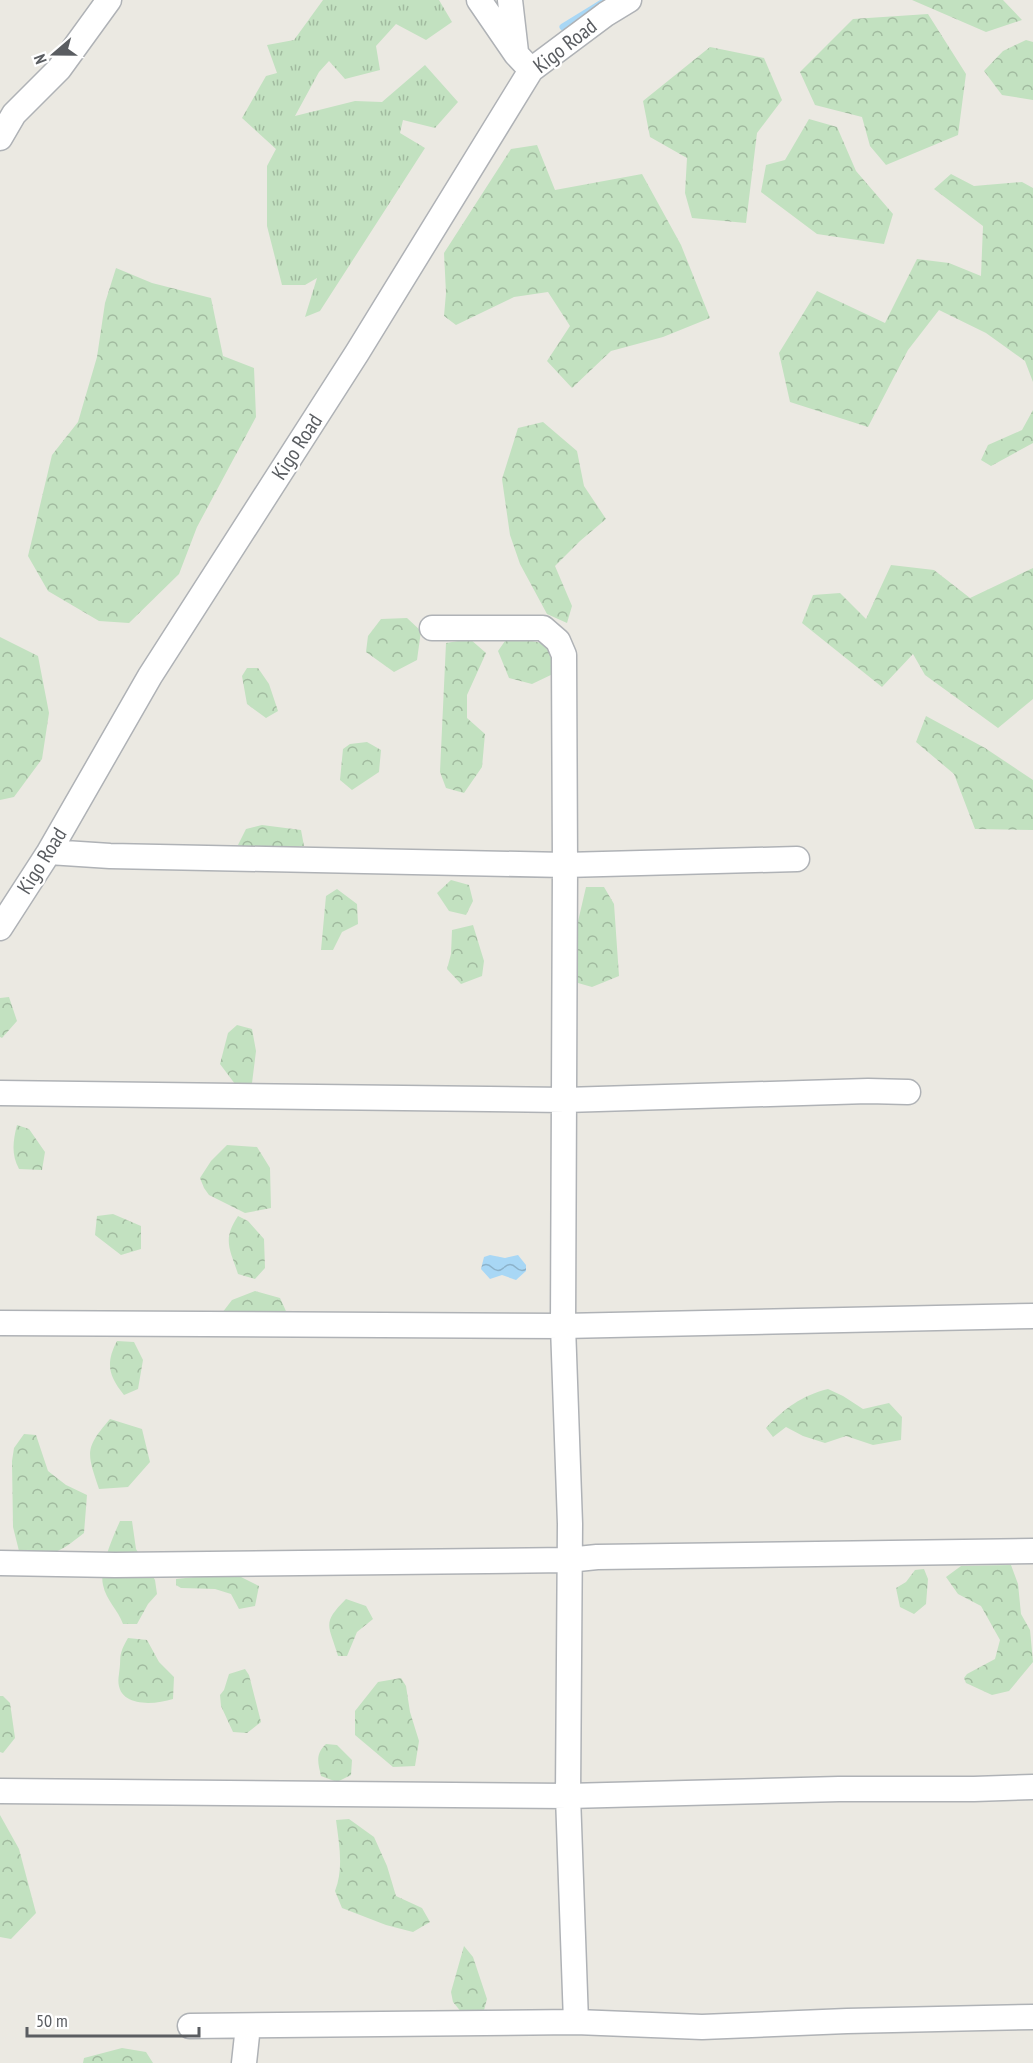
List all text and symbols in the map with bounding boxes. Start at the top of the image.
street label: Kigo Road [527,12,602,79]
north arrow [24,24,84,84]
text: N [29,52,51,67]
street label: Kigo Road [265,409,328,485]
street label: Kigo Road [11,822,72,899]
scale bar [27,2000,200,2038]
text: 50 m [36,2009,68,2032]

